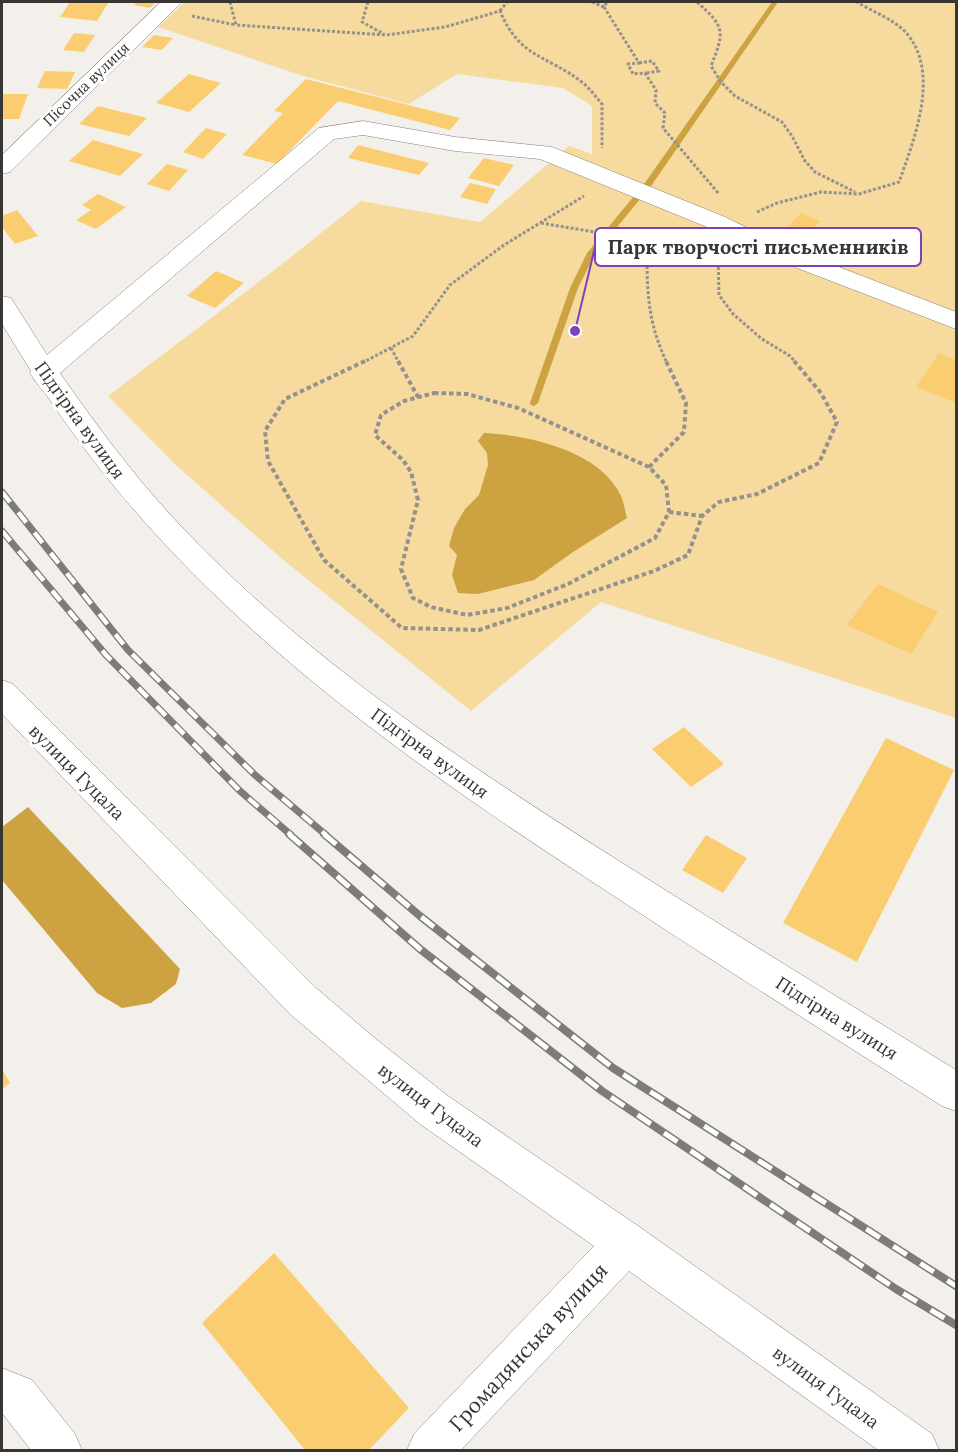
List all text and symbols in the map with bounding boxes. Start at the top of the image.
street label: Пісочна вулиця [39,38,133,130]
callout: Парк творчості письменників [595,228,921,266]
text: Парк творчості письменників [607,234,909,259]
street label: Підгірна вулиця [30,357,130,483]
street label: Підгірна вулиця [367,703,493,803]
street label: вулиця Гуцала [24,719,130,825]
street label: Підгірна вулиця [772,971,902,1065]
street label: вулиця Гуцала [374,1058,488,1152]
street label: Громадянська вулиця [443,1257,613,1437]
street label: вулиця Гуцала [768,1341,884,1433]

